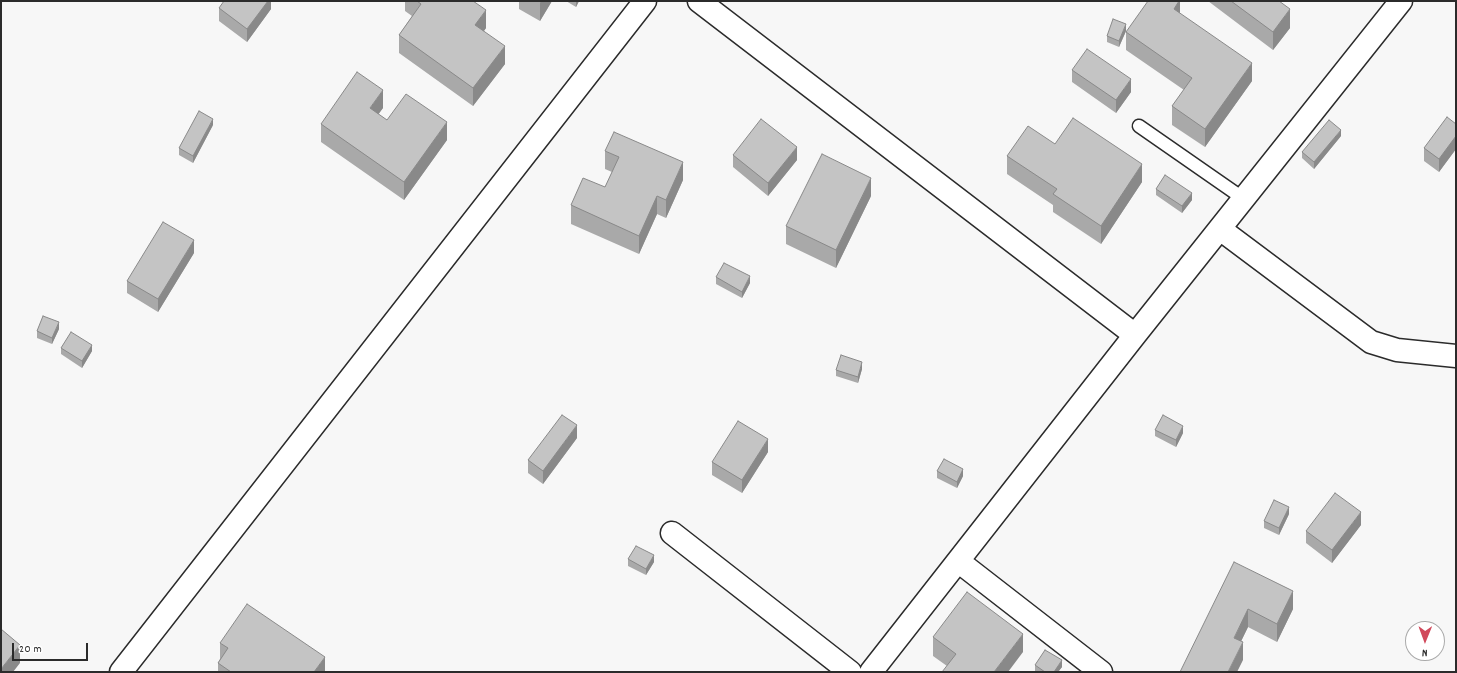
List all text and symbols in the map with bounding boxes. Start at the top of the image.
north arrow [1405,621,1445,661]
scale bar [14,635,90,661]
text: 20 m [19,641,42,658]
text: N [1422,644,1428,660]

